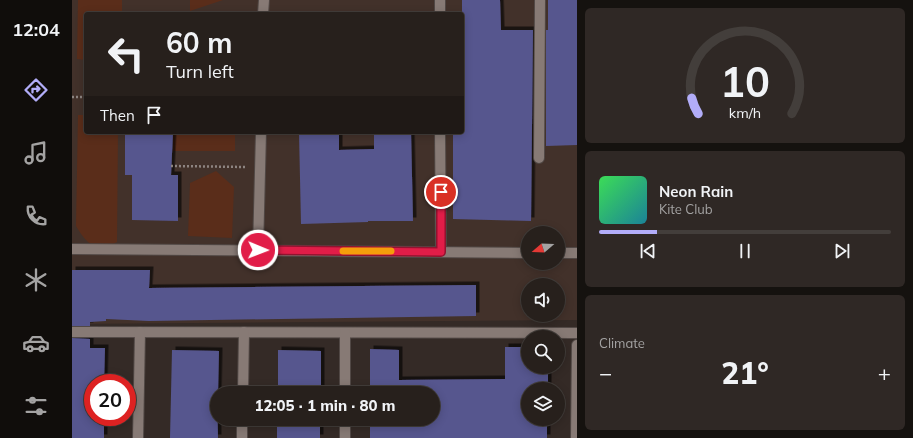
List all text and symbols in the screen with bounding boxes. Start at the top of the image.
text: 12:04 [12,18,60,41]
text: 60 m [166,25,232,60]
icon: left [100,28,152,80]
text: 10 [720,54,770,106]
text: Turn left [166,60,234,83]
icon: directions [22,76,50,104]
text: km/h [729,103,761,121]
icon: arrive [143,104,165,126]
text: Then [100,106,135,125]
icon: music [22,139,50,167]
pin [424,175,458,209]
icon: arrive [430,181,452,203]
text: Neon Rain [659,182,733,201]
text: Kite Club [659,201,713,217]
icon: phone [22,202,50,230]
north arrow [521,226,565,270]
map controls [521,226,565,426]
position arrow [237,229,279,271]
icon: previous [637,240,659,262]
icon: pause [734,240,756,262]
icon: next [831,240,853,262]
icon: climate [22,266,50,294]
button: sound [521,278,565,322]
icon: car [22,329,50,357]
button: search [521,330,565,374]
text: Climate [599,335,645,351]
text: 21° [721,354,769,392]
text: − [599,359,612,387]
text: + [878,359,891,387]
speed limit sign: 20 [84,374,136,426]
button: layers [521,382,565,426]
icon: filters [22,392,50,420]
text: 12:05 · 1 min · 80 m [255,396,395,415]

